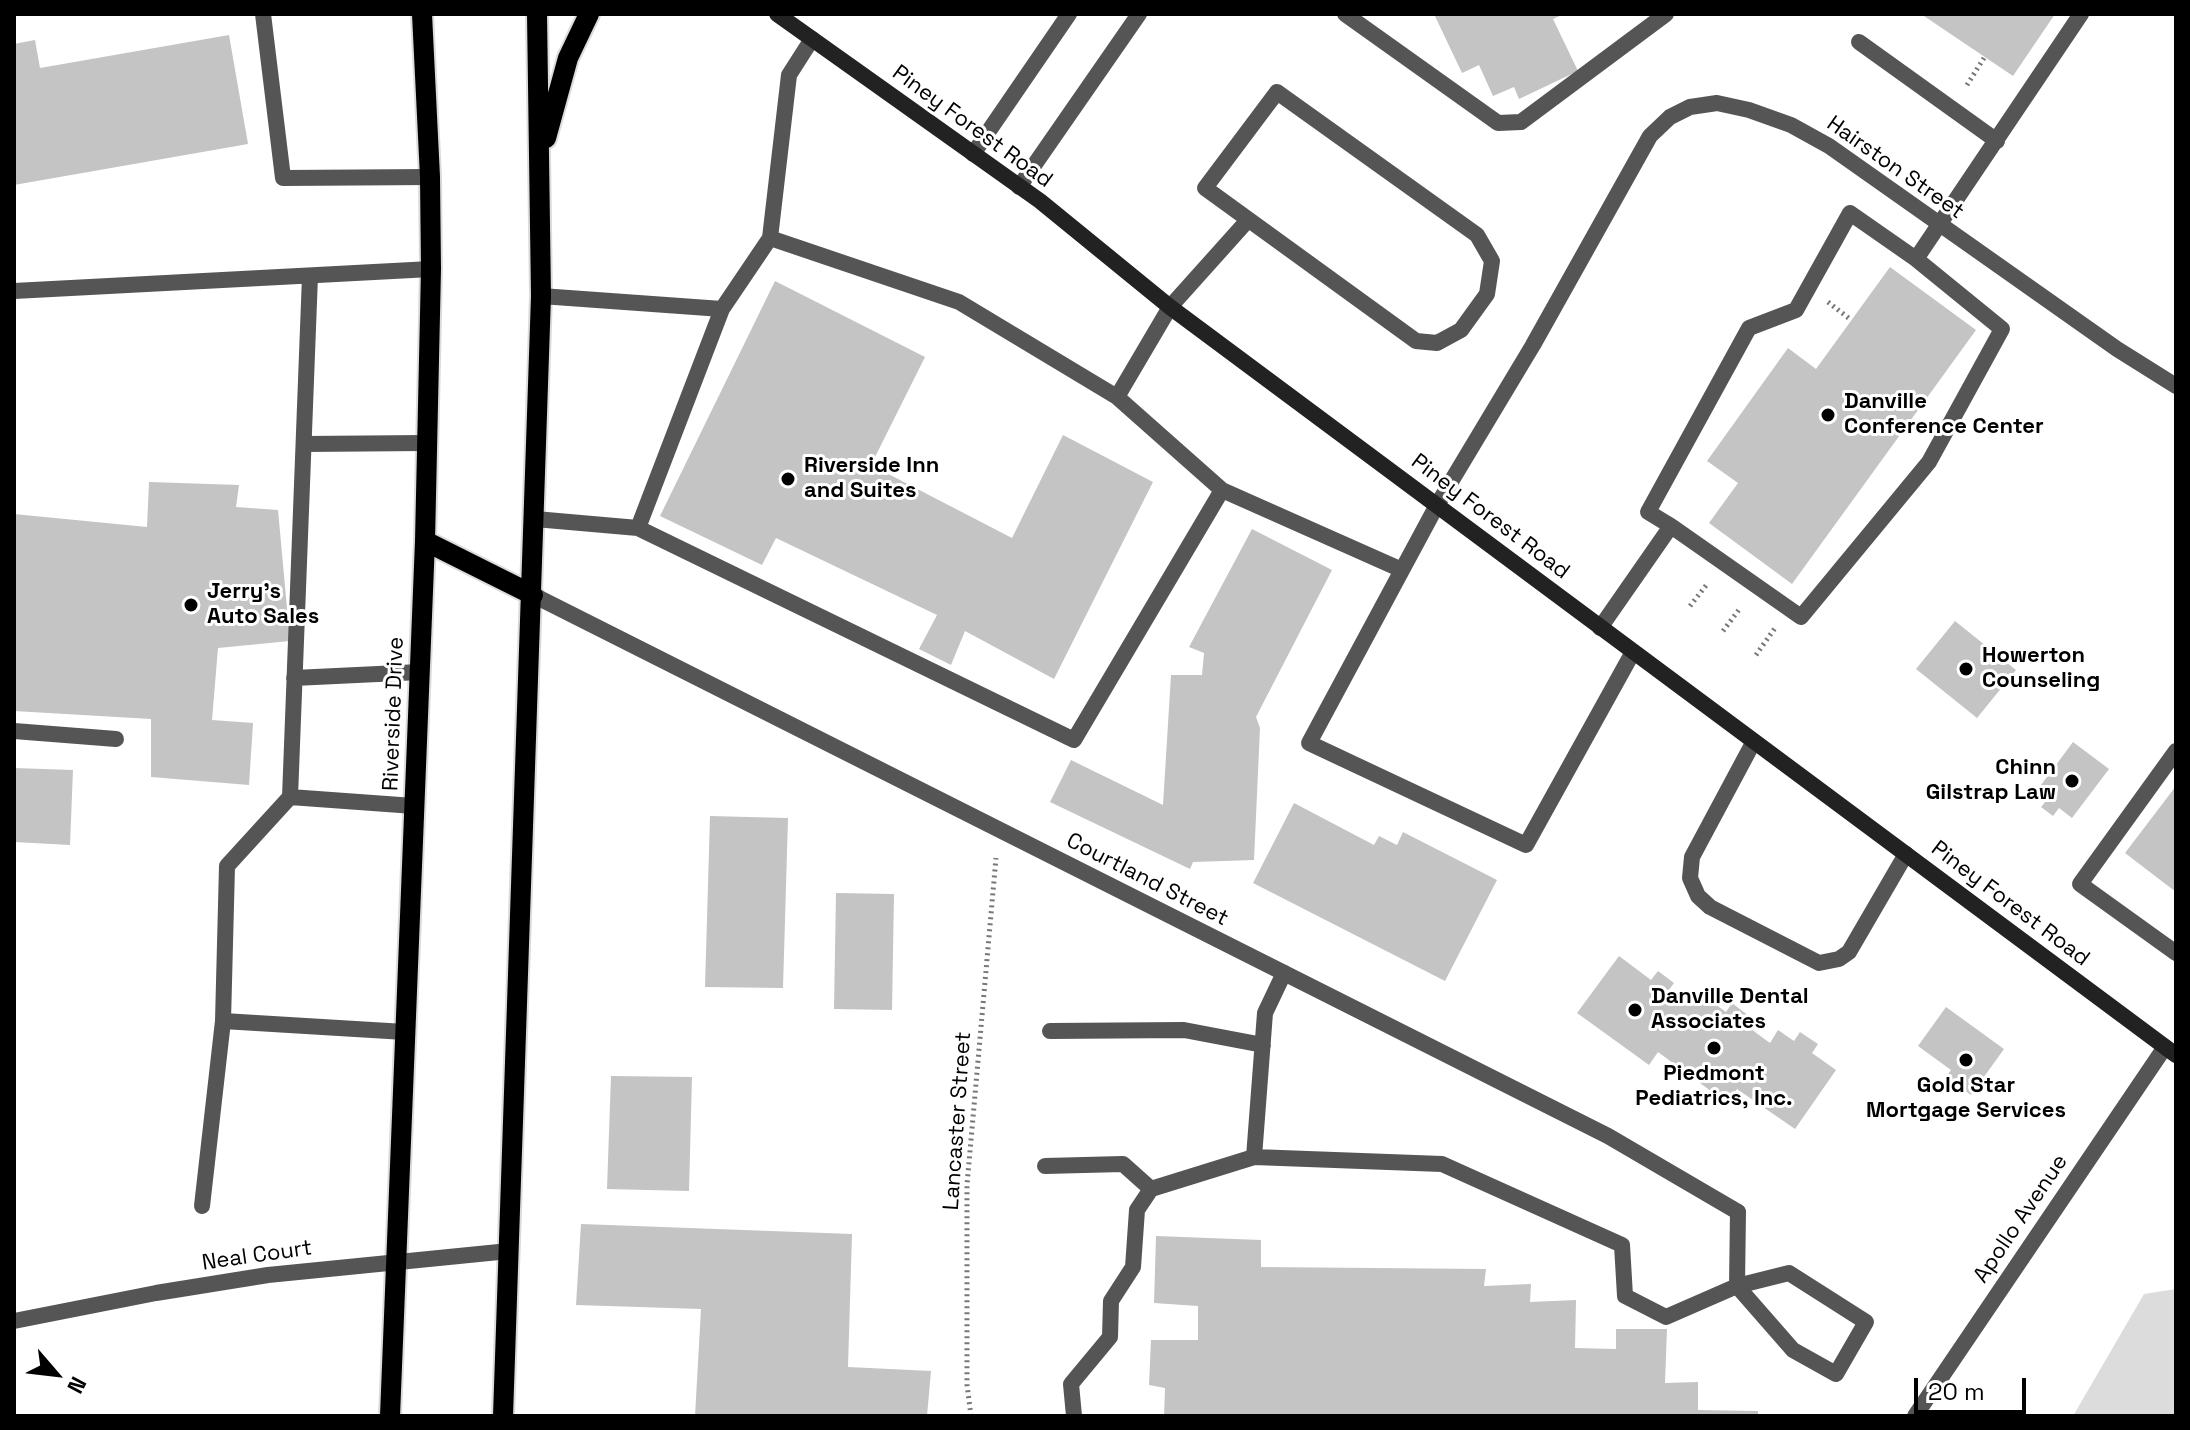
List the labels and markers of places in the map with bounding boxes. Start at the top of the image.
place label: Danville Conference Center [1844,389,2044,440]
marker: Danville Conference Center [1819,406,1837,424]
place label: Riverside Inn and Suites [804,453,939,504]
marker: Riverside Inn and Suites [779,470,797,488]
place label: Jerry's Auto Sales [207,579,319,630]
marker: Jerry's Auto Sales [182,596,200,614]
place label: Howerton Counseling [1982,643,2100,694]
marker: Howerton Counseling [1957,660,1975,678]
place label: Chinn Gilstrap Law [1926,755,2056,806]
marker: Chinn Gilstrap Law [2063,772,2081,790]
place label: Danville Dental Associates [1651,984,1809,1036]
marker: Danville Dental Associates [1626,1001,1644,1019]
marker: Piedmont Pediatrics, Inc. [1705,1039,1723,1057]
marker: Gold Star Mortgage Services [1957,1051,1975,1069]
place label: Piedmont Pediatrics, Inc. [1635,1061,1793,1112]
place label: Gold Star Mortgage Services [1866,1073,2066,1124]

